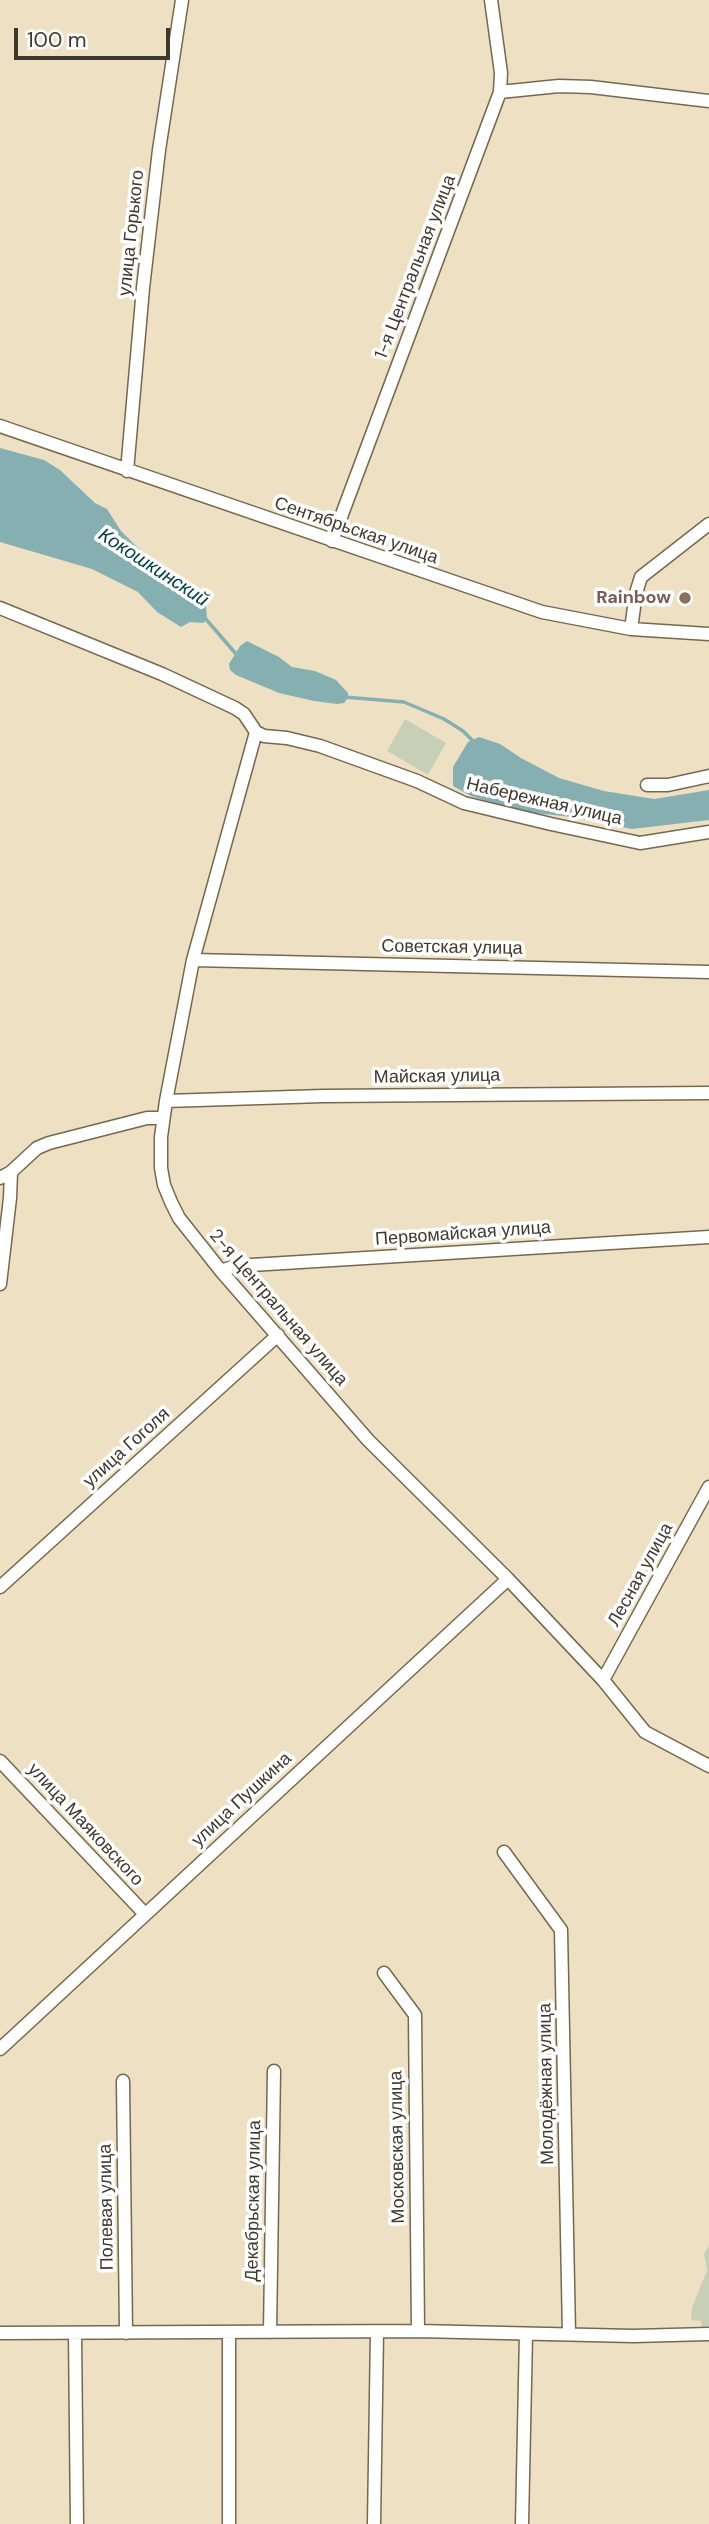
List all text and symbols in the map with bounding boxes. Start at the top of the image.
scale bar [18,14,173,58]
text: 100 m [27,26,87,54]
street label: улица Горького [115,169,149,297]
street label: 1-я Центральная улица [371,172,461,362]
street label: Сентябрьская улица [271,493,441,569]
water label: Кокошкинский [94,524,212,612]
place label: Rainbow [596,587,671,609]
marker: Rainbow [677,590,693,606]
street label: Набережная улица [464,774,624,830]
street label: Советская улица [381,936,523,960]
street label: Майская улица [374,1065,500,1089]
street label: Первомайская улица [374,1217,552,1251]
street label: 2-я Центральная улица [204,1225,352,1391]
street label: улица Гоголя [79,1404,175,1492]
street label: Лесная улица [604,1520,678,1630]
street label: улица Пушкина [188,1748,296,1852]
street label: улица Маяковского [23,1759,147,1891]
street label: Молодёжная улица [535,2003,559,2165]
street label: Московская улица [386,2070,410,2224]
street label: Декабрьская улица [242,2120,266,2282]
street label: Полевая улица [95,2144,119,2270]

